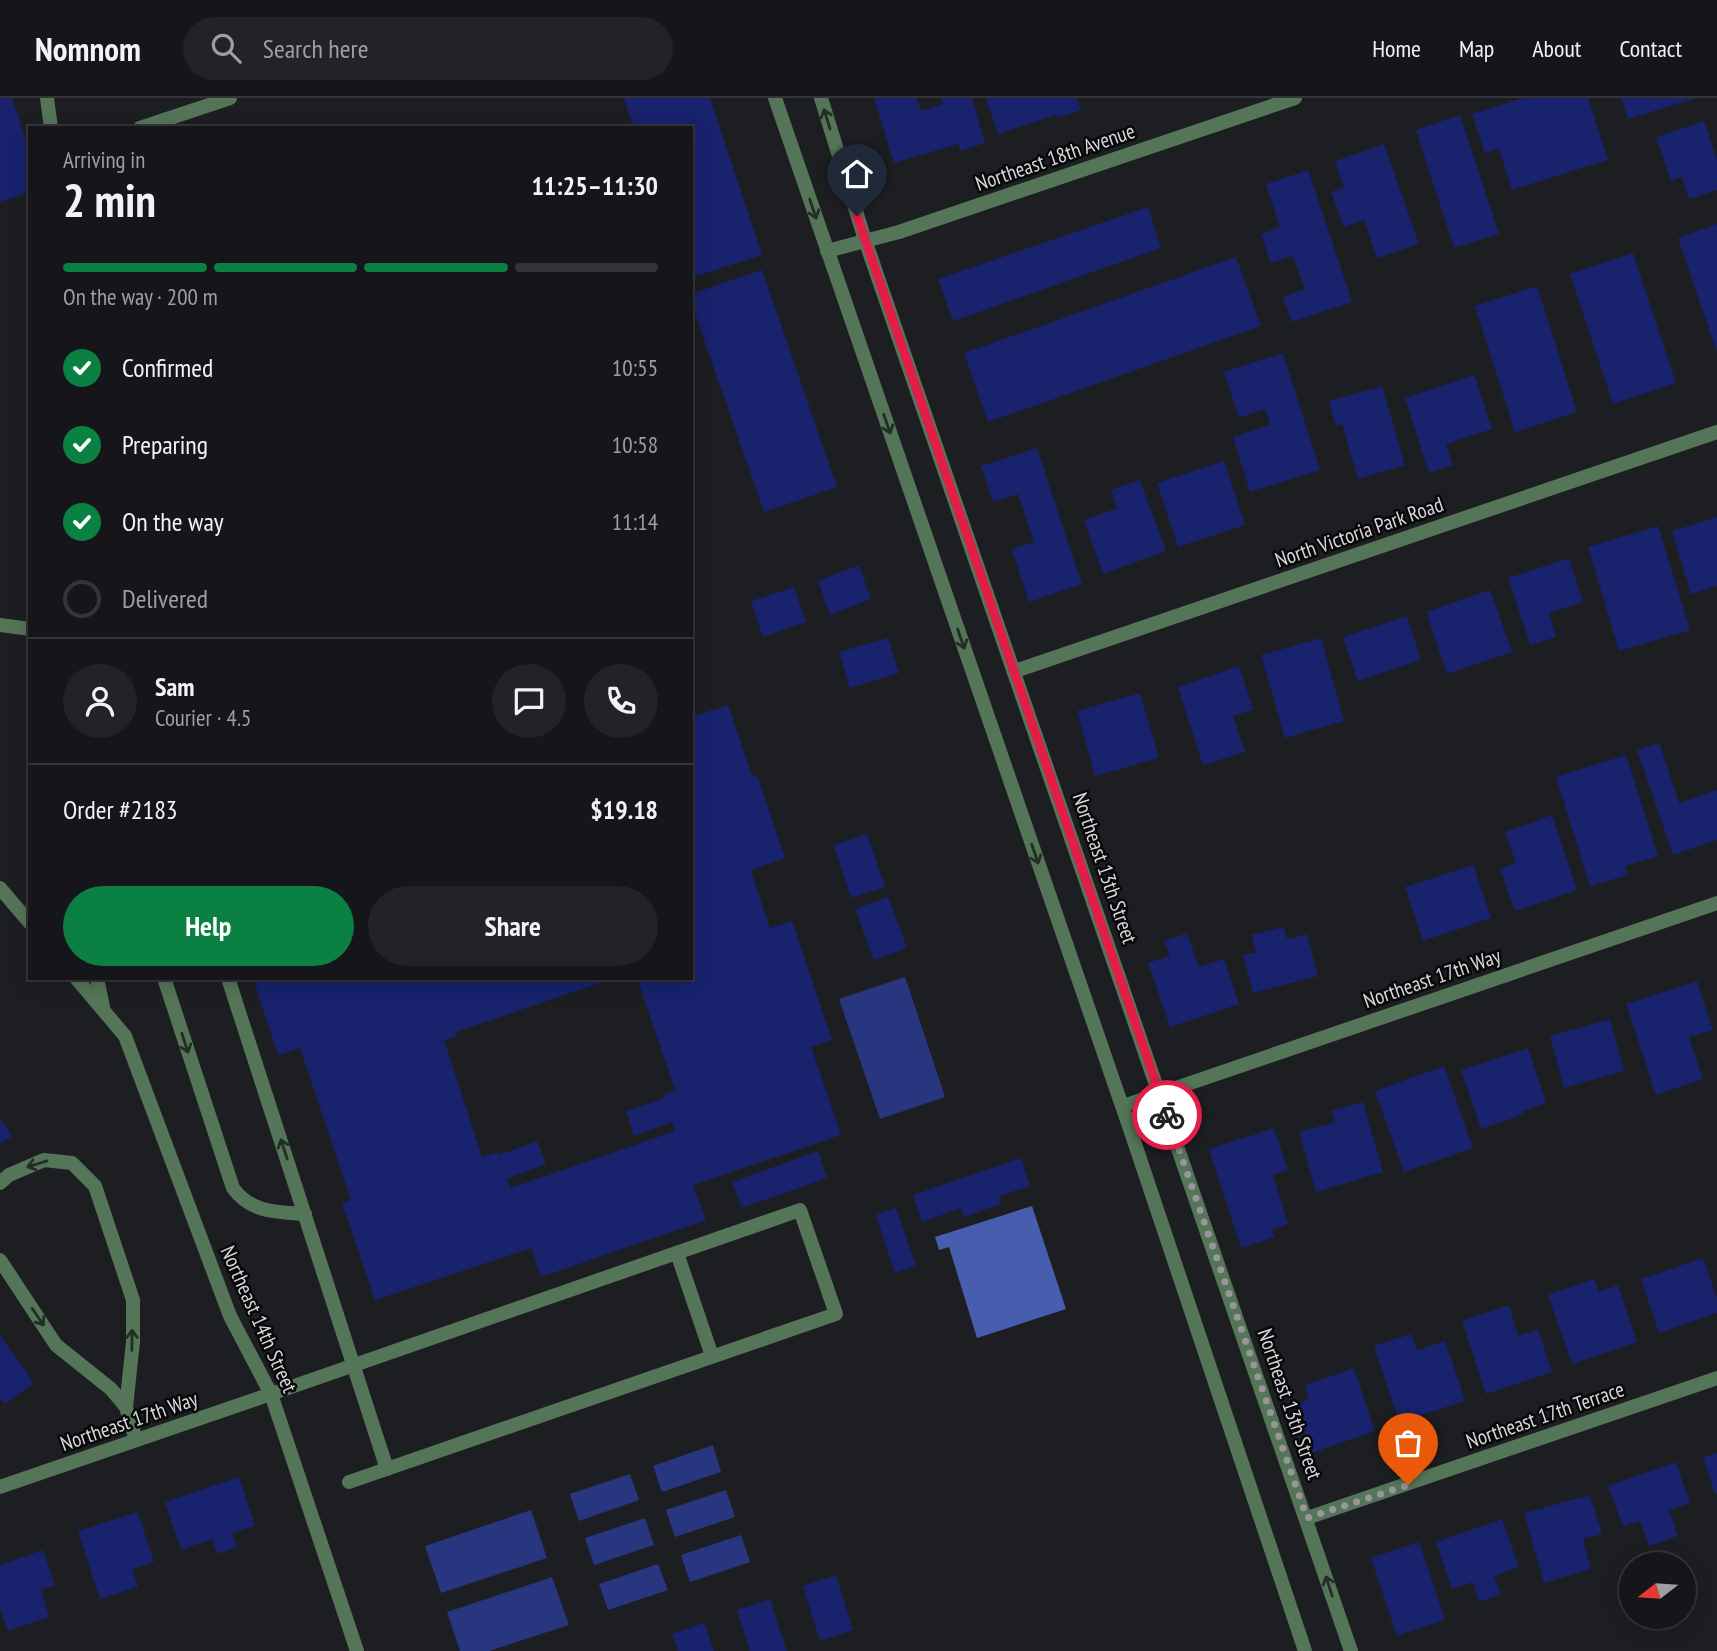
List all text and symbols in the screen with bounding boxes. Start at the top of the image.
search box [183,17,673,80]
text: Nomnom [35,27,141,70]
icon: search [207,29,245,67]
text: Search here [263,32,368,65]
text: Home [1372,33,1421,64]
text: Map [1459,33,1494,64]
text: About [1532,33,1581,64]
text: Contact [1619,33,1682,64]
one-way arrow [820,108,833,130]
street label: Northeast 18th Avenue [972,117,1138,197]
pin [827,144,887,216]
text: Arriving in [63,145,145,174]
icon: home [838,155,876,193]
text: 11:25–11:30 [531,169,658,202]
text: 2 min [63,170,156,230]
one-way arrow [808,197,820,219]
text: On the way · 200 m [63,282,218,311]
icon: check [63,349,101,387]
text: Confirmed [122,351,213,384]
text: 10:55 [612,353,658,382]
one-way arrow [881,413,894,435]
icon: check [63,426,101,464]
text: Preparing [122,428,208,461]
text: 10:58 [612,430,658,459]
street label: North Victoria Park Road [1271,491,1447,573]
icon: check [63,503,101,541]
text: On the way [122,505,224,538]
text: 11:14 [612,507,658,536]
text: Delivered [122,582,208,615]
one-way arrow [956,628,968,650]
button: person [63,664,137,738]
button: chat [492,664,566,738]
button: phone [584,664,658,738]
text: Sam [155,670,194,703]
text: Courier · 4.5 [155,703,251,732]
street label: Northeast 13th Street [1067,789,1144,947]
text: Order #2183 [63,793,178,826]
text: $19.18 [590,793,658,826]
one-way arrow [1030,843,1042,865]
button: Help [63,886,354,966]
button: Share [368,886,658,966]
street label: Northeast 17th Way [1360,942,1504,1014]
one-way arrow [179,1032,192,1054]
courier [1132,1080,1202,1150]
icon: bike [1148,1096,1186,1134]
one-way arrow [277,1139,289,1161]
one-way arrow [27,1158,49,1171]
street label: Northeast 14th Street [215,1241,304,1397]
one-way arrow [31,1307,45,1326]
street label: Northeast 13th Street [1252,1325,1329,1483]
one-way arrow [126,1328,139,1351]
street label: Northeast 17th Terrace [1462,1375,1628,1455]
street label: Northeast 17th Way [57,1385,201,1457]
pin [1378,1413,1438,1485]
icon: bag [1389,1424,1427,1462]
north arrow [1619,1552,1696,1629]
map controls [1619,1552,1696,1629]
one-way arrow [1322,1575,1335,1597]

